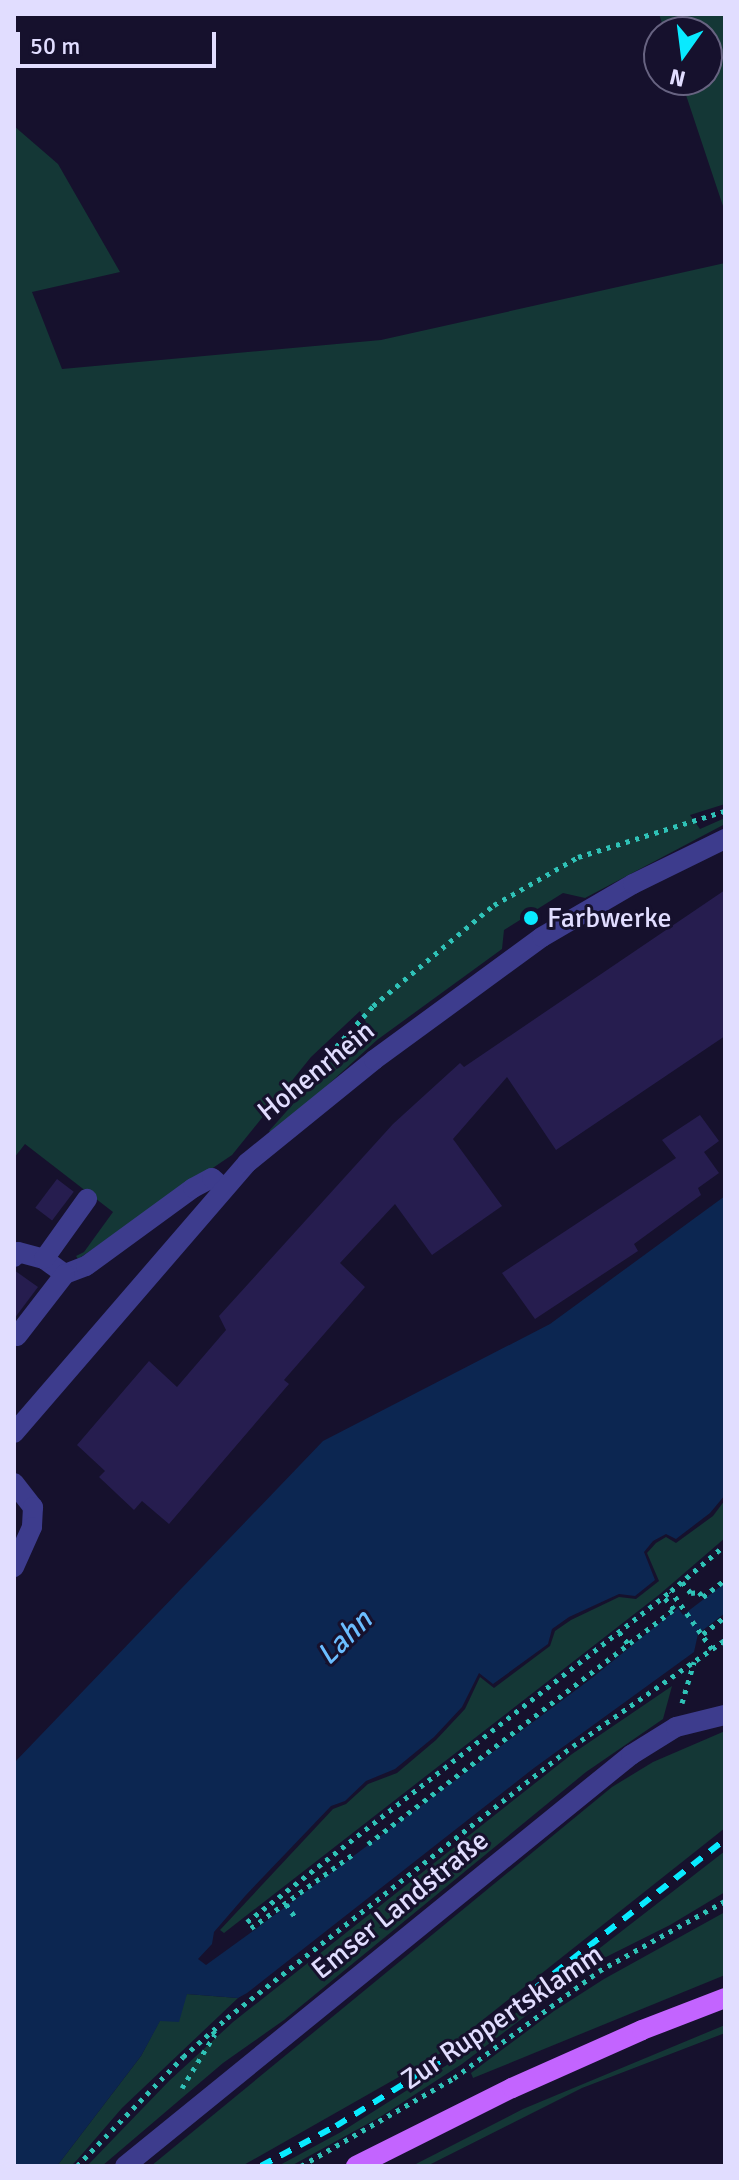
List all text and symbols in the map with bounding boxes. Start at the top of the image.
scale bar [20,16,220,66]
north arrow [643,16,723,96]
text: 50 m [30,31,80,61]
text: N [667,63,688,93]
place label: Farbwerke [547,901,672,935]
marker: Farbwerke [522,909,540,927]
street label: Hohenrhein [251,1014,381,1128]
water label: Lahn [310,1603,380,1673]
street label: Emser Landstraße [305,1824,495,1986]
street label: Zur Ruppertsklamm [395,1937,609,2097]

